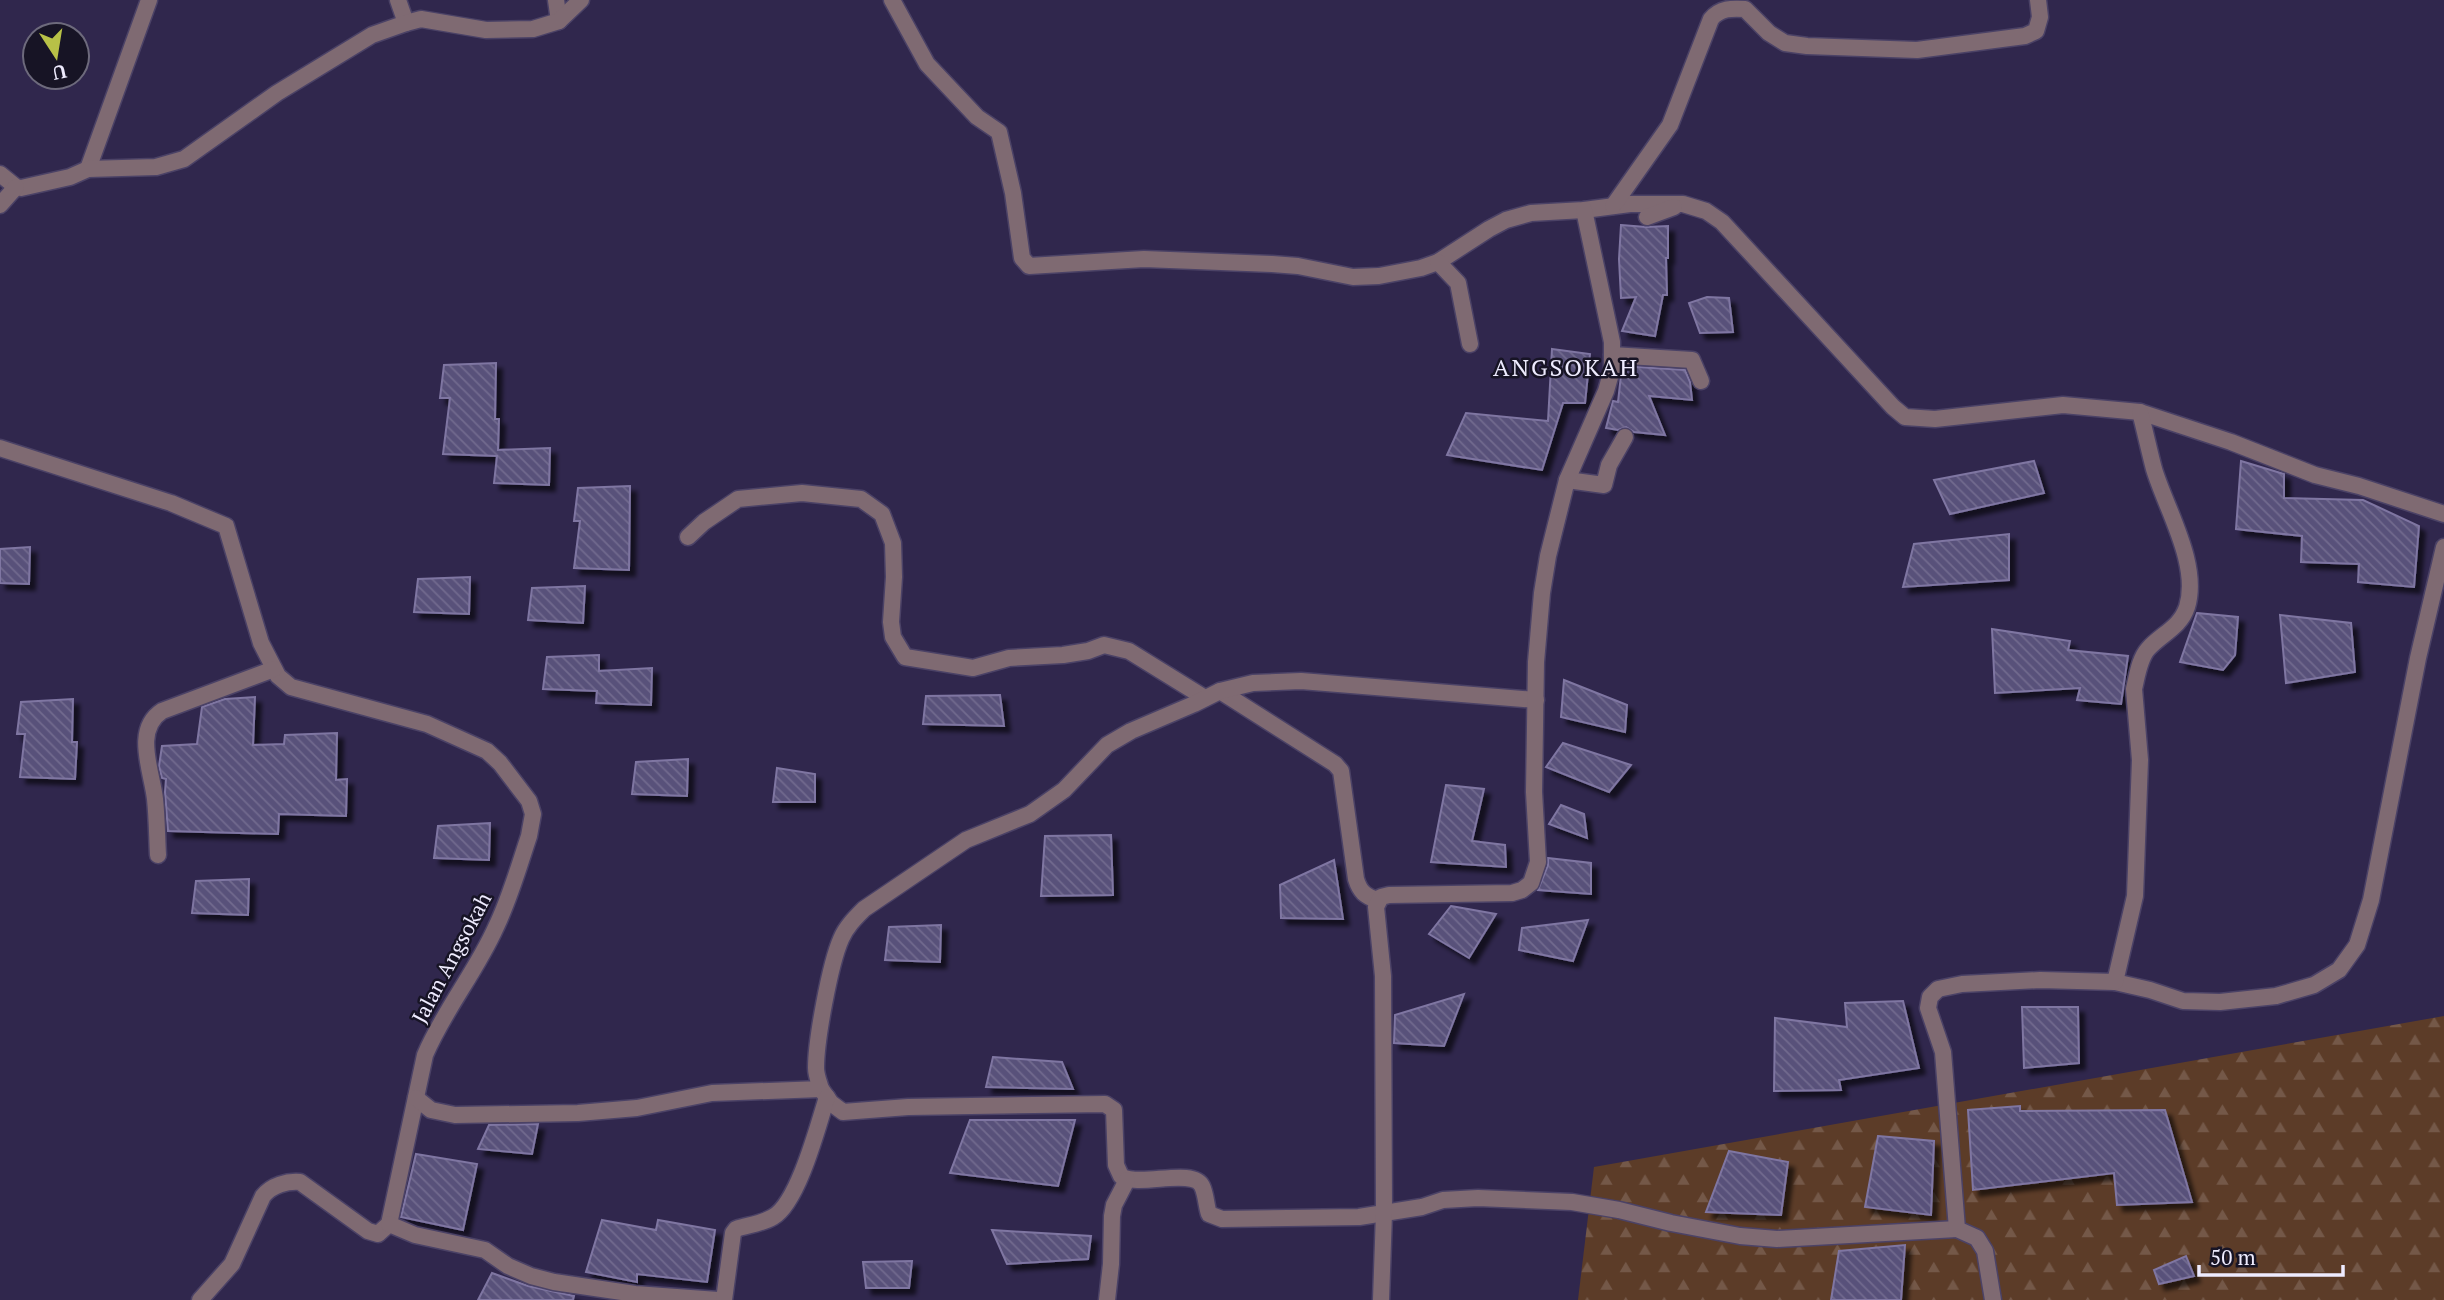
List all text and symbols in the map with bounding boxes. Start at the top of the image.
north arrow [21,21,91,91]
text: U [50,59,69,87]
district label: ANGSOKAH [1493,351,1639,383]
street label: Jalan Angsokah [405,887,497,1028]
scale bar [2199,1234,2342,1278]
text: 50 m [2210,1243,2256,1271]

